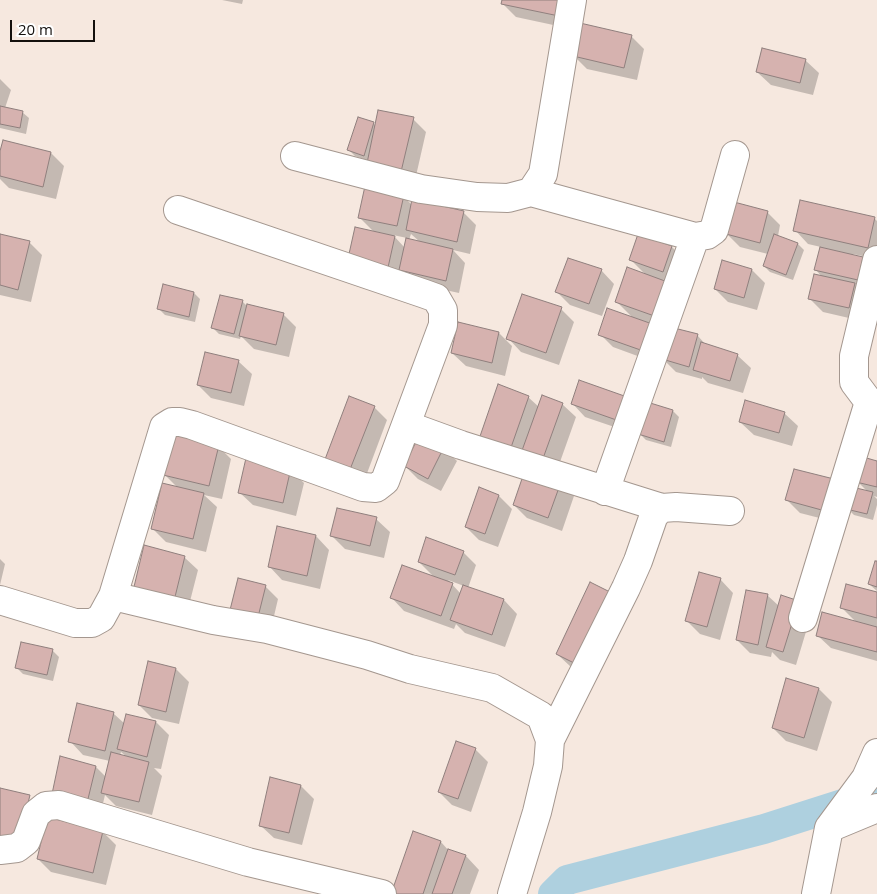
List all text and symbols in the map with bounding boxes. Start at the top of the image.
scale bar [12,10,98,42]
text: 20 m [18,19,53,39]

